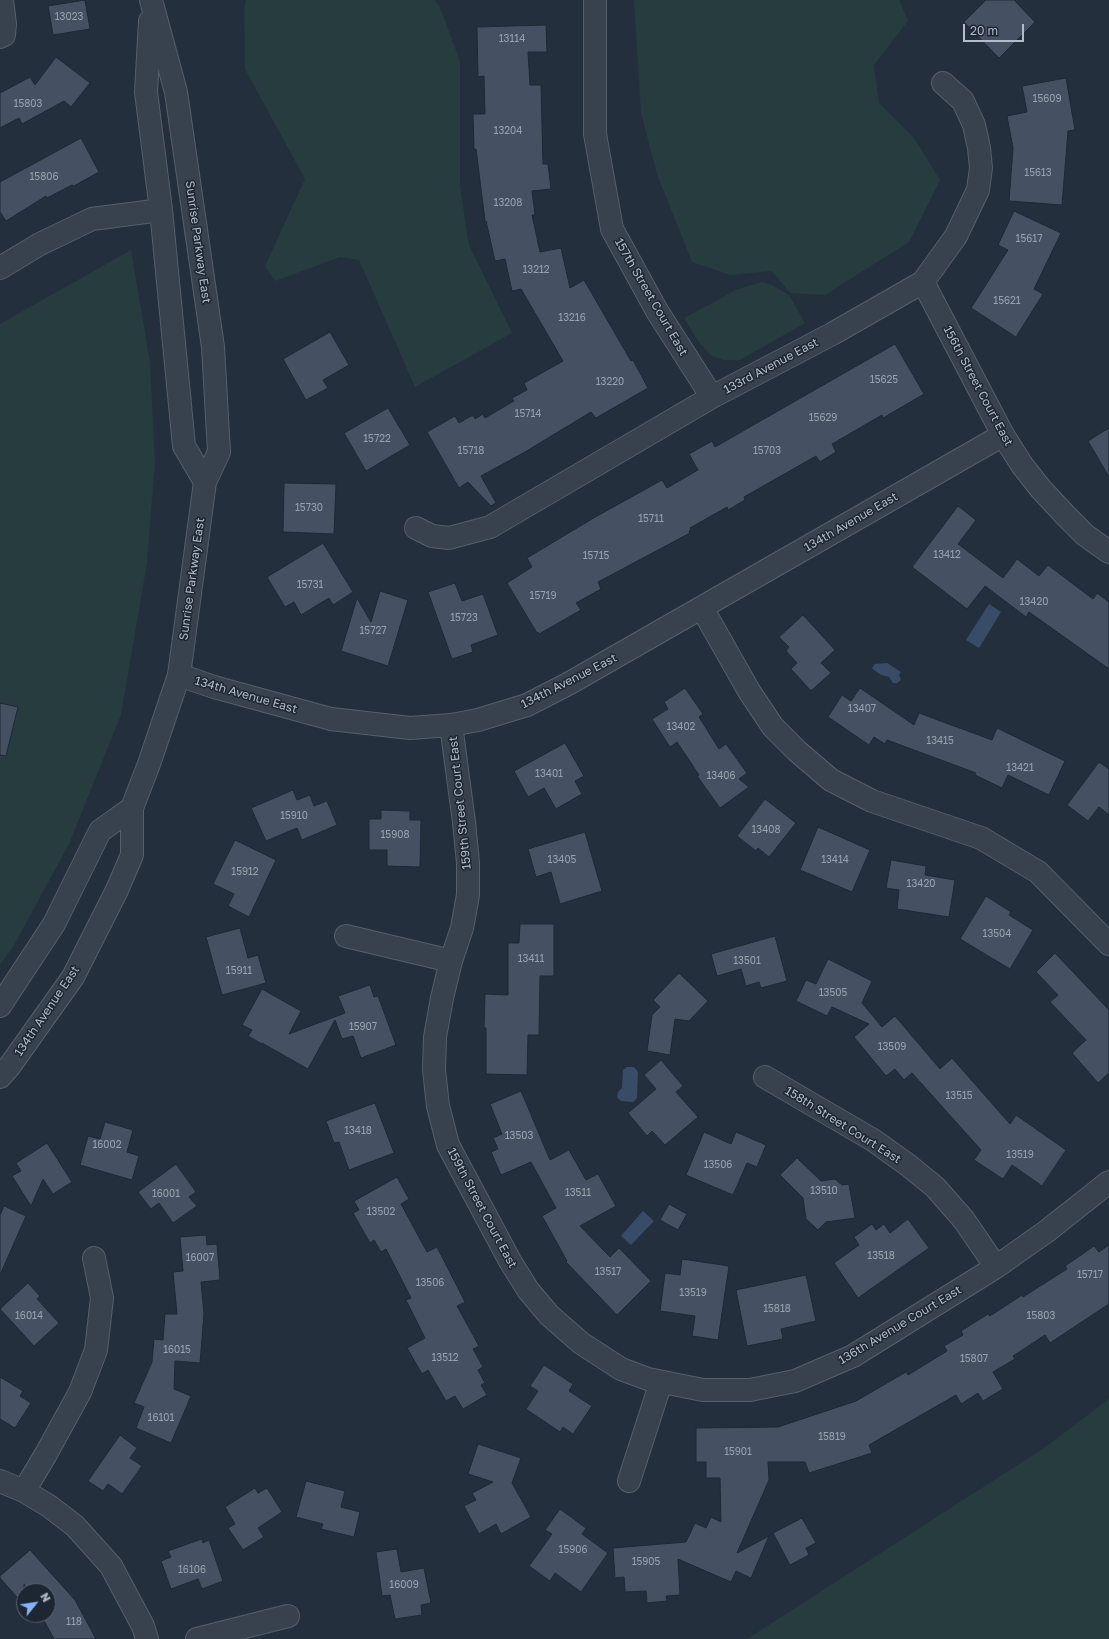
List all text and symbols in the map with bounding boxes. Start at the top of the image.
house number: 13023 [55,11,83,23]
scale bar [965,16,1026,42]
text: 20 m [970,23,998,38]
house number: 13114 [499,33,525,45]
house number: 15609 [1033,93,1061,105]
house number: 15803 [14,98,42,110]
house number: 13204 [494,125,522,137]
house number: 15613 [1024,167,1052,179]
house number: 15806 [30,171,58,183]
street label: Sunrise Parkway East [182,180,214,304]
house number: 13208 [494,197,522,209]
house number: 15617 [1016,233,1042,245]
street label: 157th Street Court East [611,236,691,358]
house number: 13212 [522,264,550,276]
house number: 15621 [993,295,1021,307]
house number: 13216 [558,312,586,324]
street label: 156th Street Court East [940,323,1016,449]
street label: 133rd Avenue East [721,335,821,397]
house number: 15625 [870,374,898,386]
house number: 13220 [596,376,624,388]
house number: 15714 [515,408,541,420]
house number: 15629 [809,412,837,424]
house number: 15722 [363,433,391,445]
house number: 15718 [458,445,484,457]
house number: 15703 [753,445,781,457]
street label: 134th Avenue East [802,489,900,555]
house number: 15730 [295,502,323,514]
house number: 15711 [638,513,664,525]
street label: Sunrise Parkway East [176,517,208,641]
house number: 13412 [933,549,961,561]
house number: 15715 [583,550,609,562]
house number: 15731 [297,579,323,591]
house number: 15719 [530,590,556,602]
house number: 13420 [1020,596,1048,608]
house number: 15723 [450,612,478,624]
house number: 15727 [359,625,387,637]
street label: 134th Avenue East [519,651,619,711]
street label: 134th Avenue East [193,673,299,717]
house number: 13407 [848,703,876,715]
house number: 13402 [667,721,695,733]
house number: 13415 [926,735,954,747]
street label: 159th Street Court East [446,736,474,870]
house number: 13421 [1006,762,1034,774]
house number: 13401 [535,768,563,780]
house number: 13406 [706,770,736,782]
house number: 15910 [280,810,308,822]
house number: 13408 [751,824,781,836]
house number: 15908 [381,829,409,841]
house number: 13405 [548,854,576,866]
house number: 13414 [821,854,849,866]
house number: 15912 [231,866,259,878]
house number: 13420 [907,878,935,890]
house number: 13504 [983,928,1011,940]
house number: 13411 [518,953,544,965]
house number: 13501 [733,955,761,967]
street label: 134th Avenue East [11,963,83,1059]
house number: 15911 [226,965,252,977]
house number: 13505 [819,987,847,999]
house number: 15907 [349,1021,377,1033]
house number: 13509 [878,1041,906,1053]
street label: 158th Street Court East [782,1083,904,1167]
house number: 13515 [945,1090,973,1102]
house number: 13418 [344,1125,372,1137]
house number: 13503 [505,1130,533,1142]
house number: 16002 [92,1139,122,1151]
street label: 159th Street Court East [444,1145,520,1271]
house number: 13519 [1006,1149,1034,1161]
house number: 13506 [704,1159,732,1171]
house number: 13510 [810,1185,838,1197]
house number: 13511 [565,1187,591,1199]
house number: 16001 [152,1188,180,1200]
house number: 13502 [367,1206,395,1218]
house number: 13518 [867,1250,895,1262]
house number: 16007 [186,1252,214,1264]
house number: 13517 [595,1266,621,1278]
house number: 15717 [1077,1269,1103,1281]
house number: 13506 [416,1277,444,1289]
street label: 136th Avenue Court East [836,1282,964,1368]
house number: 13519 [679,1287,707,1299]
house number: 15818 [763,1303,791,1315]
house number: 16014 [15,1310,43,1322]
house number: 15803 [1027,1310,1055,1322]
house number: 16015 [163,1344,191,1356]
house number: 13512 [431,1352,459,1364]
house number: 15807 [960,1353,988,1365]
house number: 16101 [148,1412,174,1424]
house number: 15819 [818,1431,846,1443]
house number: 15901 [724,1446,752,1458]
house number: 15906 [559,1544,587,1556]
house number: 15905 [632,1556,660,1568]
house number: 16106 [178,1564,206,1576]
house number: 16009 [389,1579,419,1591]
north arrow [16,1583,56,1623]
text: N [38,1590,54,1604]
house number: 118 [66,1616,82,1628]

